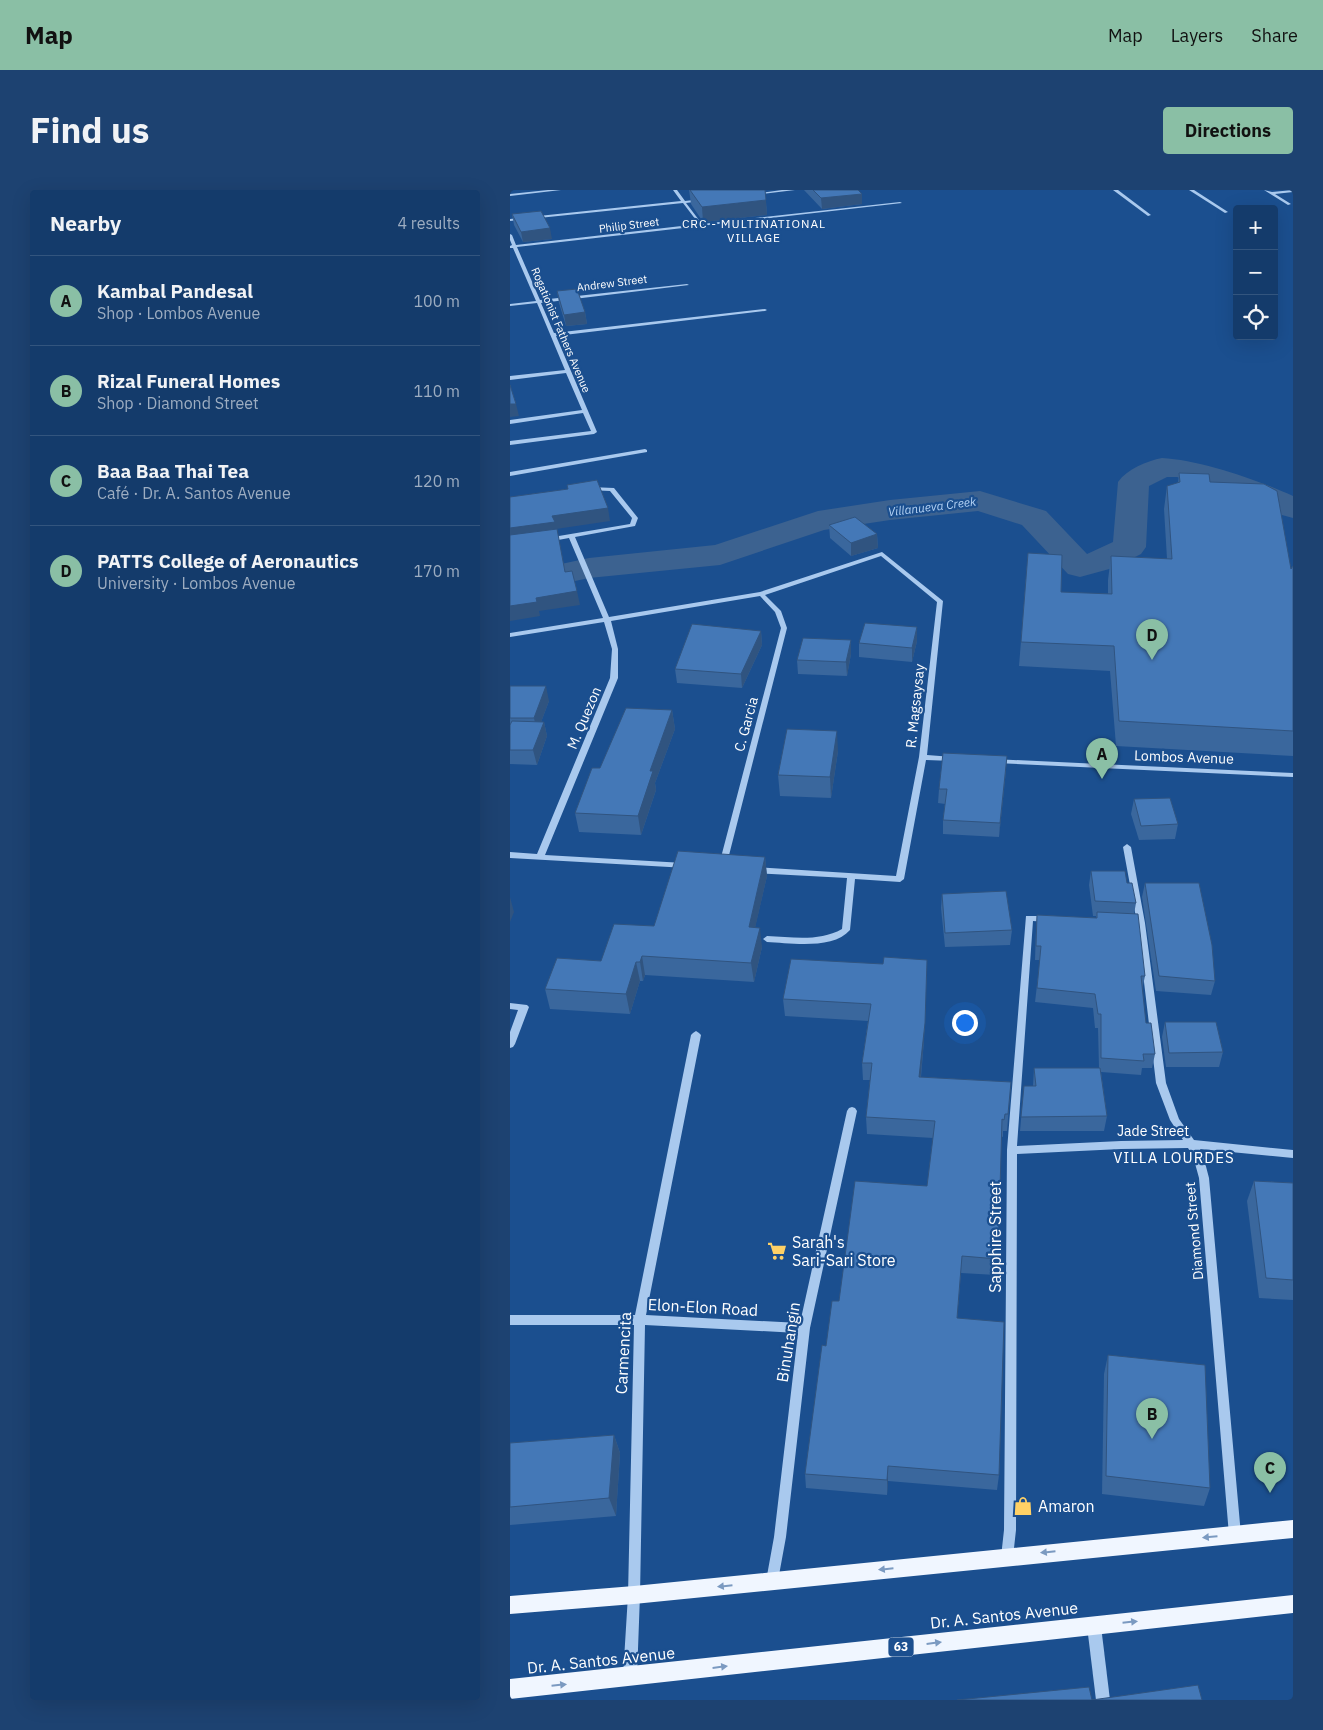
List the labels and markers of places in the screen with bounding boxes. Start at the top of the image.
pin: D [1136,619,1168,660]
pin: A [1086,738,1118,779]
place label: Sarah's Sari-Sari Store [792,1232,896,1270]
supermarket icon: Sarah's Sari-Sari Store [766,1240,788,1262]
pin: B [1136,1398,1168,1439]
pin: C [1254,1452,1286,1493]
shop icon: Amaron [1012,1495,1034,1517]
place label: Amaron [1038,1496,1095,1516]

